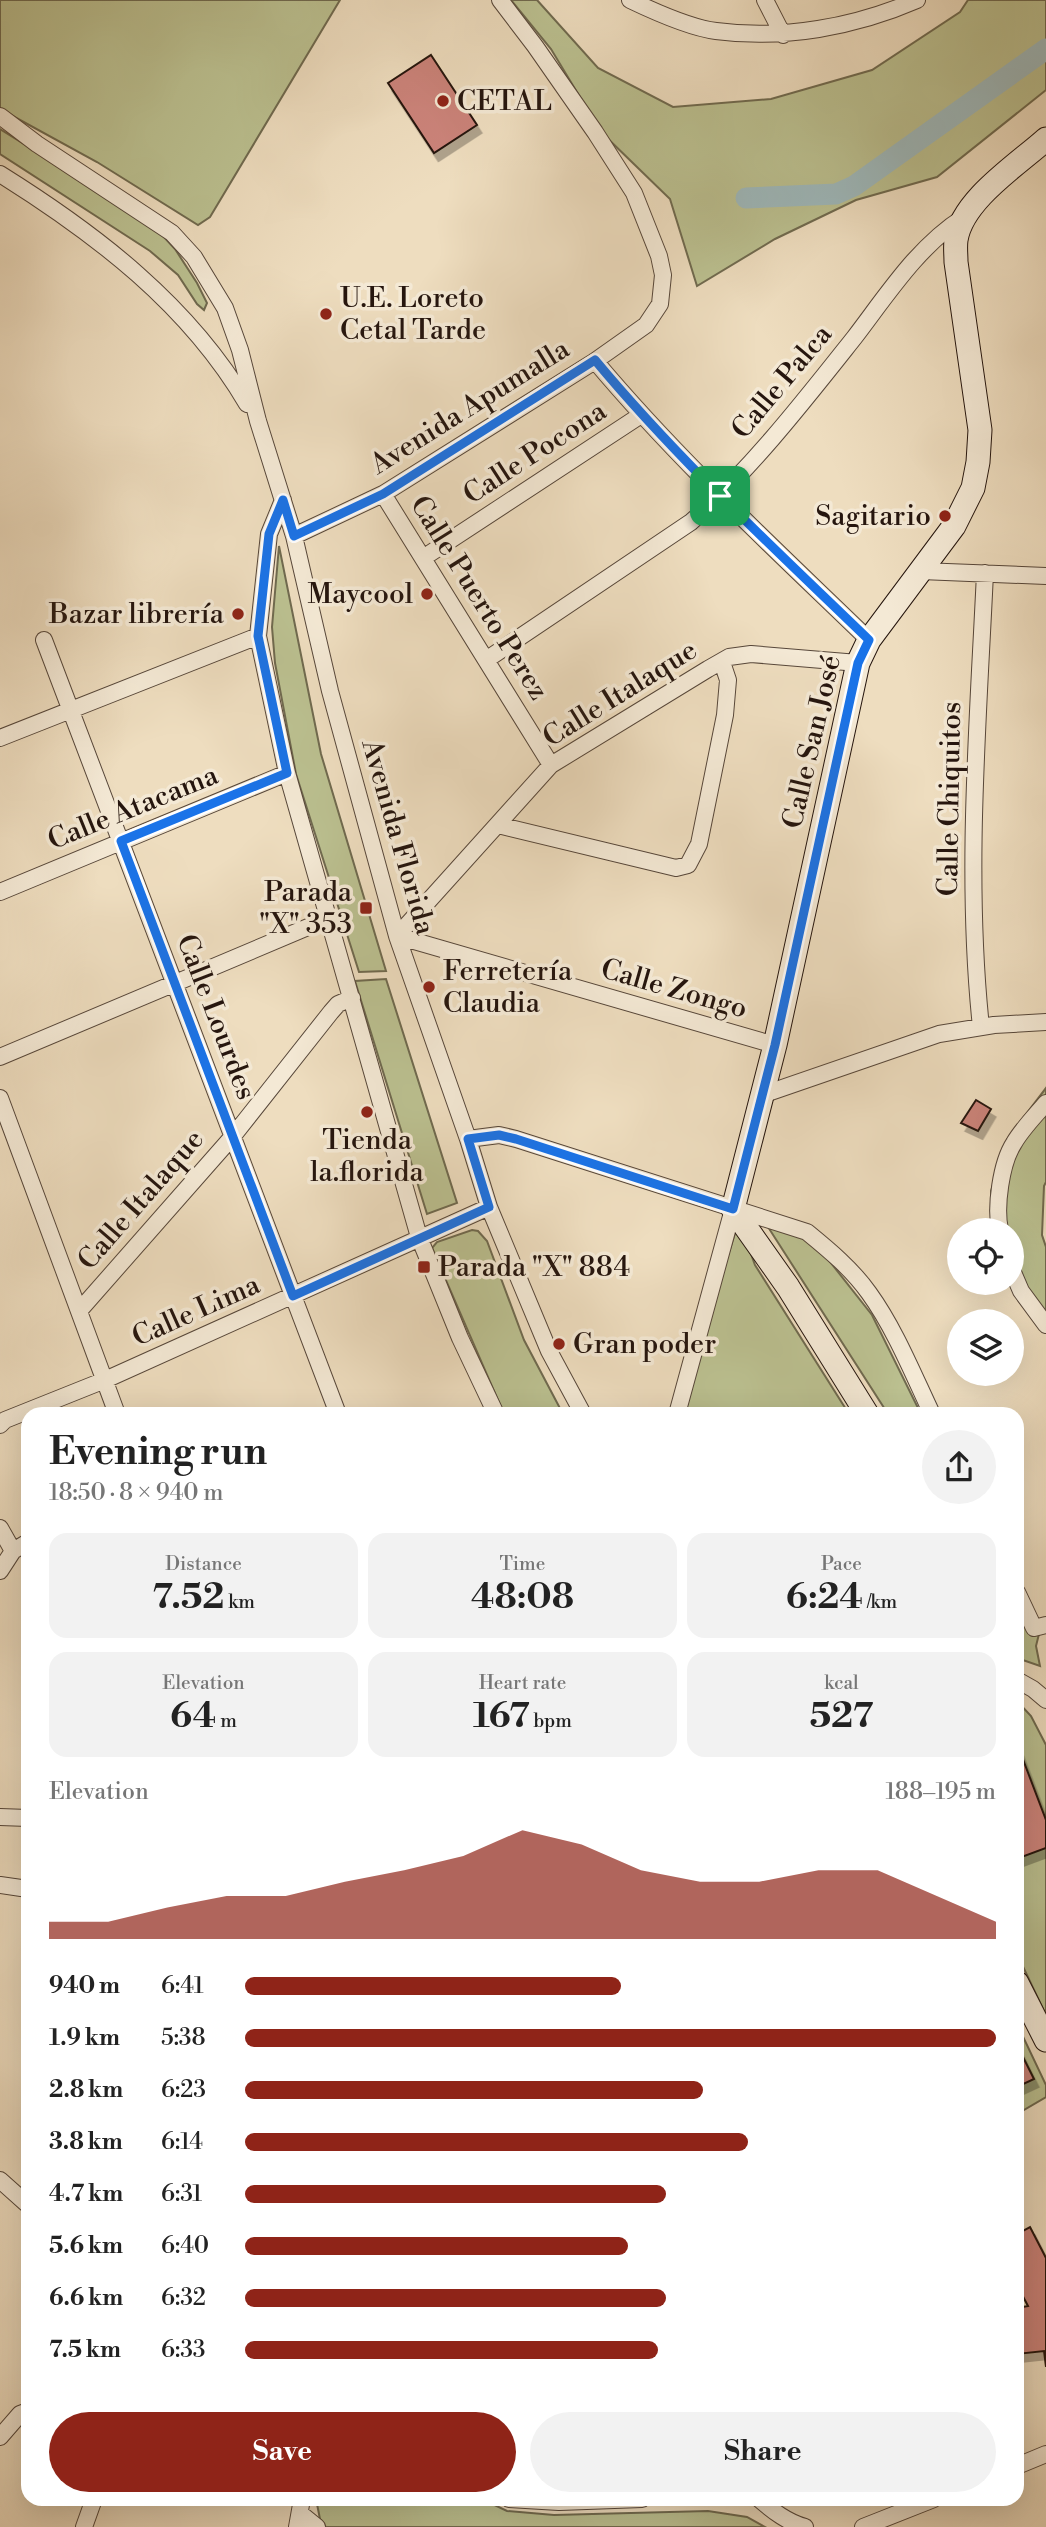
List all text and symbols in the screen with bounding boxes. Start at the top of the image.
place label: CETAL [457,84,552,119]
marker: CETAL [435,93,451,109]
place label: U.E. Loreto Cetal Tarde [340,281,486,348]
marker: U.E. Loreto Cetal Tarde [318,306,334,322]
street label: Calle Palca [724,317,840,446]
street label: Avenida Apumalla [363,331,577,483]
street label: Calle Pocona [457,393,614,512]
pin [690,466,750,526]
icon: arrive [701,477,739,515]
street label: Calle Puerto Perez [402,489,556,707]
place label: Sagitario [815,499,931,534]
marker: Sagitario [937,508,953,524]
place label: Maycool [307,577,413,612]
marker: Maycool [419,586,435,602]
place label: Bazar librería [48,597,225,632]
marker: Bazar librería [230,606,246,622]
street label: Calle Italaque [537,633,703,755]
street label: Calle San José [775,652,849,832]
street label: Calle Chiquitos [931,701,969,897]
street label: Avenida Florida [353,734,443,940]
street label: Calle Atacama [43,758,224,858]
place label: Parada "X" 353 [259,875,353,942]
marker: Parada "X" 353 [358,900,374,916]
street label: Calle Lourdes [168,929,264,1105]
street label: Calle Zongo [597,951,751,1027]
place label: Ferretería Claudia [443,954,573,1021]
marker: Ferretería Claudia [421,979,437,995]
marker: Tienda la.florida [359,1104,375,1120]
street label: Calle Italaque [70,1123,212,1277]
place label: Tienda la.florida [310,1123,424,1190]
map controls [947,1218,1024,1386]
button: locate [947,1218,1024,1295]
place label: Parada "X" 884 [438,1250,630,1285]
marker: Parada "X" 884 [416,1259,432,1275]
street label: Calle Lima [127,1267,266,1355]
button: layers [947,1309,1024,1386]
place label: Gran poder [573,1327,716,1362]
marker: Gran poder [551,1336,567,1352]
text: Evening run [49,1429,267,1476]
button: share [922,1430,996,1504]
text: 18:50 · 8 × 940 m [49,1479,224,1507]
text: Distance [165,1552,242,1576]
text: Time [500,1552,545,1576]
text: Pace [821,1552,862,1576]
text: 7.52 [152,1576,224,1619]
text: 48:08 [471,1576,574,1619]
text: 6:24 [786,1576,863,1619]
text: km [224,1590,255,1614]
text: /km [863,1590,897,1614]
text: Elevation [162,1671,245,1695]
text: Heart rate [479,1671,566,1695]
text: kcal [824,1671,859,1695]
text: 64 [170,1695,216,1738]
text: 167 [473,1695,530,1738]
text: 527 [810,1695,873,1738]
text: m [216,1709,237,1733]
text: bpm [530,1709,572,1733]
text: Elevation [49,1778,149,1806]
text: 188–195 m [885,1778,996,1806]
text: 940 m [49,1972,120,2000]
text: 6:41 [161,1972,204,2000]
text: 1.9 km [49,2024,120,2052]
text: 5:38 [161,2024,206,2052]
text: 2.8 km [49,2076,123,2104]
text: 6:23 [161,2076,206,2104]
text: 3.8 km [49,2128,123,2156]
text: 6:14 [161,2128,203,2156]
text: 4.7 km [49,2180,123,2208]
text: 6:31 [161,2180,202,2208]
text: 5.6 km [49,2232,123,2260]
text: 6:40 [161,2232,209,2260]
text: 6.6 km [49,2284,123,2312]
text: 6:32 [161,2284,206,2312]
text: 7.5 km [49,2336,121,2364]
text: 6:33 [161,2336,206,2364]
button: Save [49,2412,516,2492]
button: Share [530,2412,996,2492]

